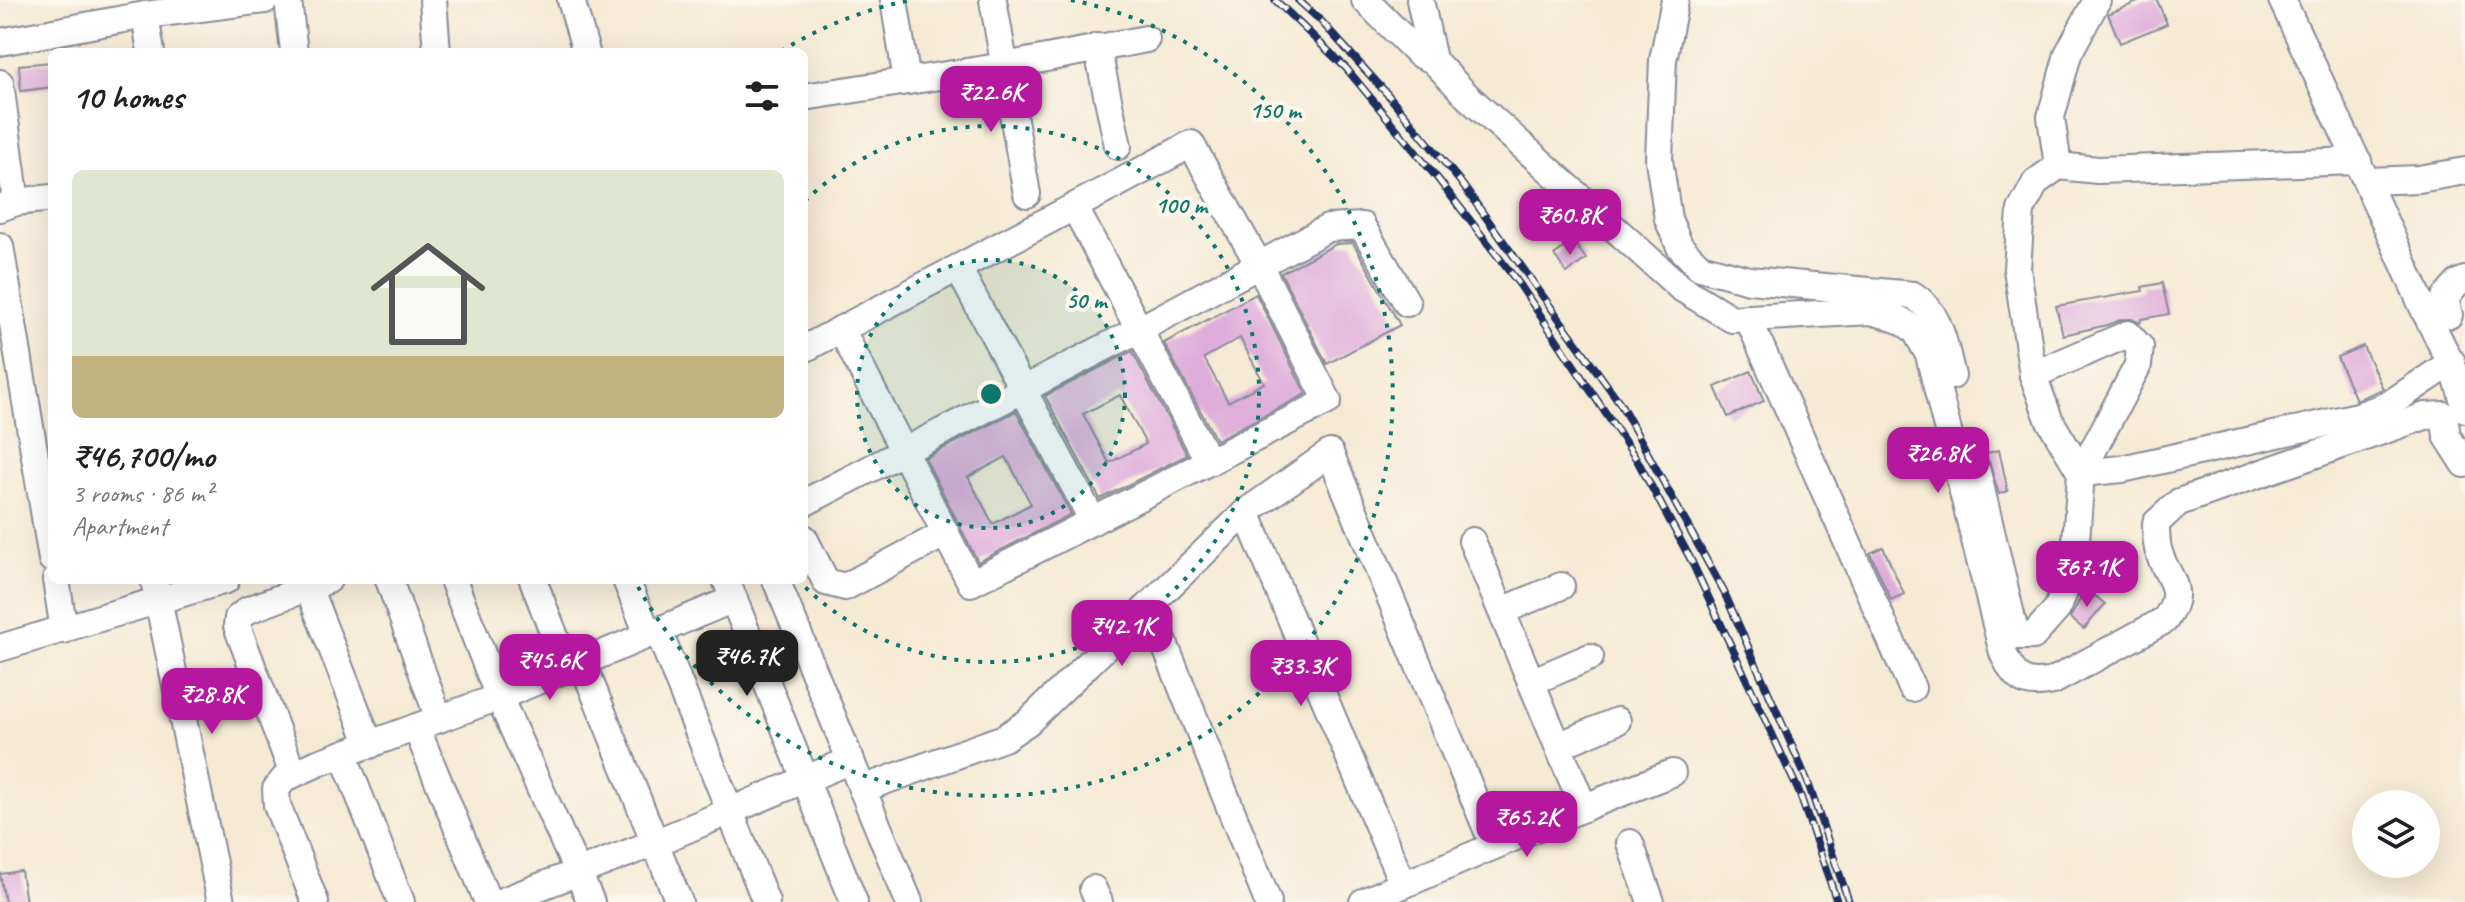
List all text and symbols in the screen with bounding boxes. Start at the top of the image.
pin: ₹22.6K [926,66,1056,134]
icon: filters [740,74,784,118]
text: 10 homes [72,75,183,118]
text: ₹22.6K [958,75,1024,108]
text: 150 m [1249,95,1303,125]
pin: ₹60.8K [1505,189,1635,257]
text: 100 m [1155,190,1209,220]
text: ₹60.8K [1537,198,1603,231]
icon: home [356,222,500,366]
text: 50 m [1066,285,1109,315]
centre of rings [977,380,1005,408]
pin: ₹26.8K [1873,427,2003,495]
text: ₹46,700/mo [72,434,215,477]
text: ₹26.8K [1905,436,1971,469]
text: 3 rooms · 86 m² [72,477,213,510]
text: Apartment [72,510,168,543]
pin: ₹67.1K [2022,541,2152,609]
text: ₹67.1K [2054,550,2120,583]
pin: ₹42.1K [1057,600,1187,668]
text: ₹42.1K [1089,609,1155,642]
pin: ₹46.7K [682,630,812,698]
pin: ₹45.6K [485,634,615,702]
text: ₹46.7K [714,639,780,672]
pin: ₹33.3K [1236,640,1366,708]
text: ₹45.6K [517,643,583,676]
text: ₹33.3K [1268,649,1334,682]
pin: ₹28.8K [147,668,277,736]
text: ₹28.8K [179,677,245,710]
map controls [2352,790,2440,878]
button: layers [2352,790,2440,878]
pin: ₹65.2K [1462,791,1592,859]
text: ₹65.2K [1494,800,1560,833]

